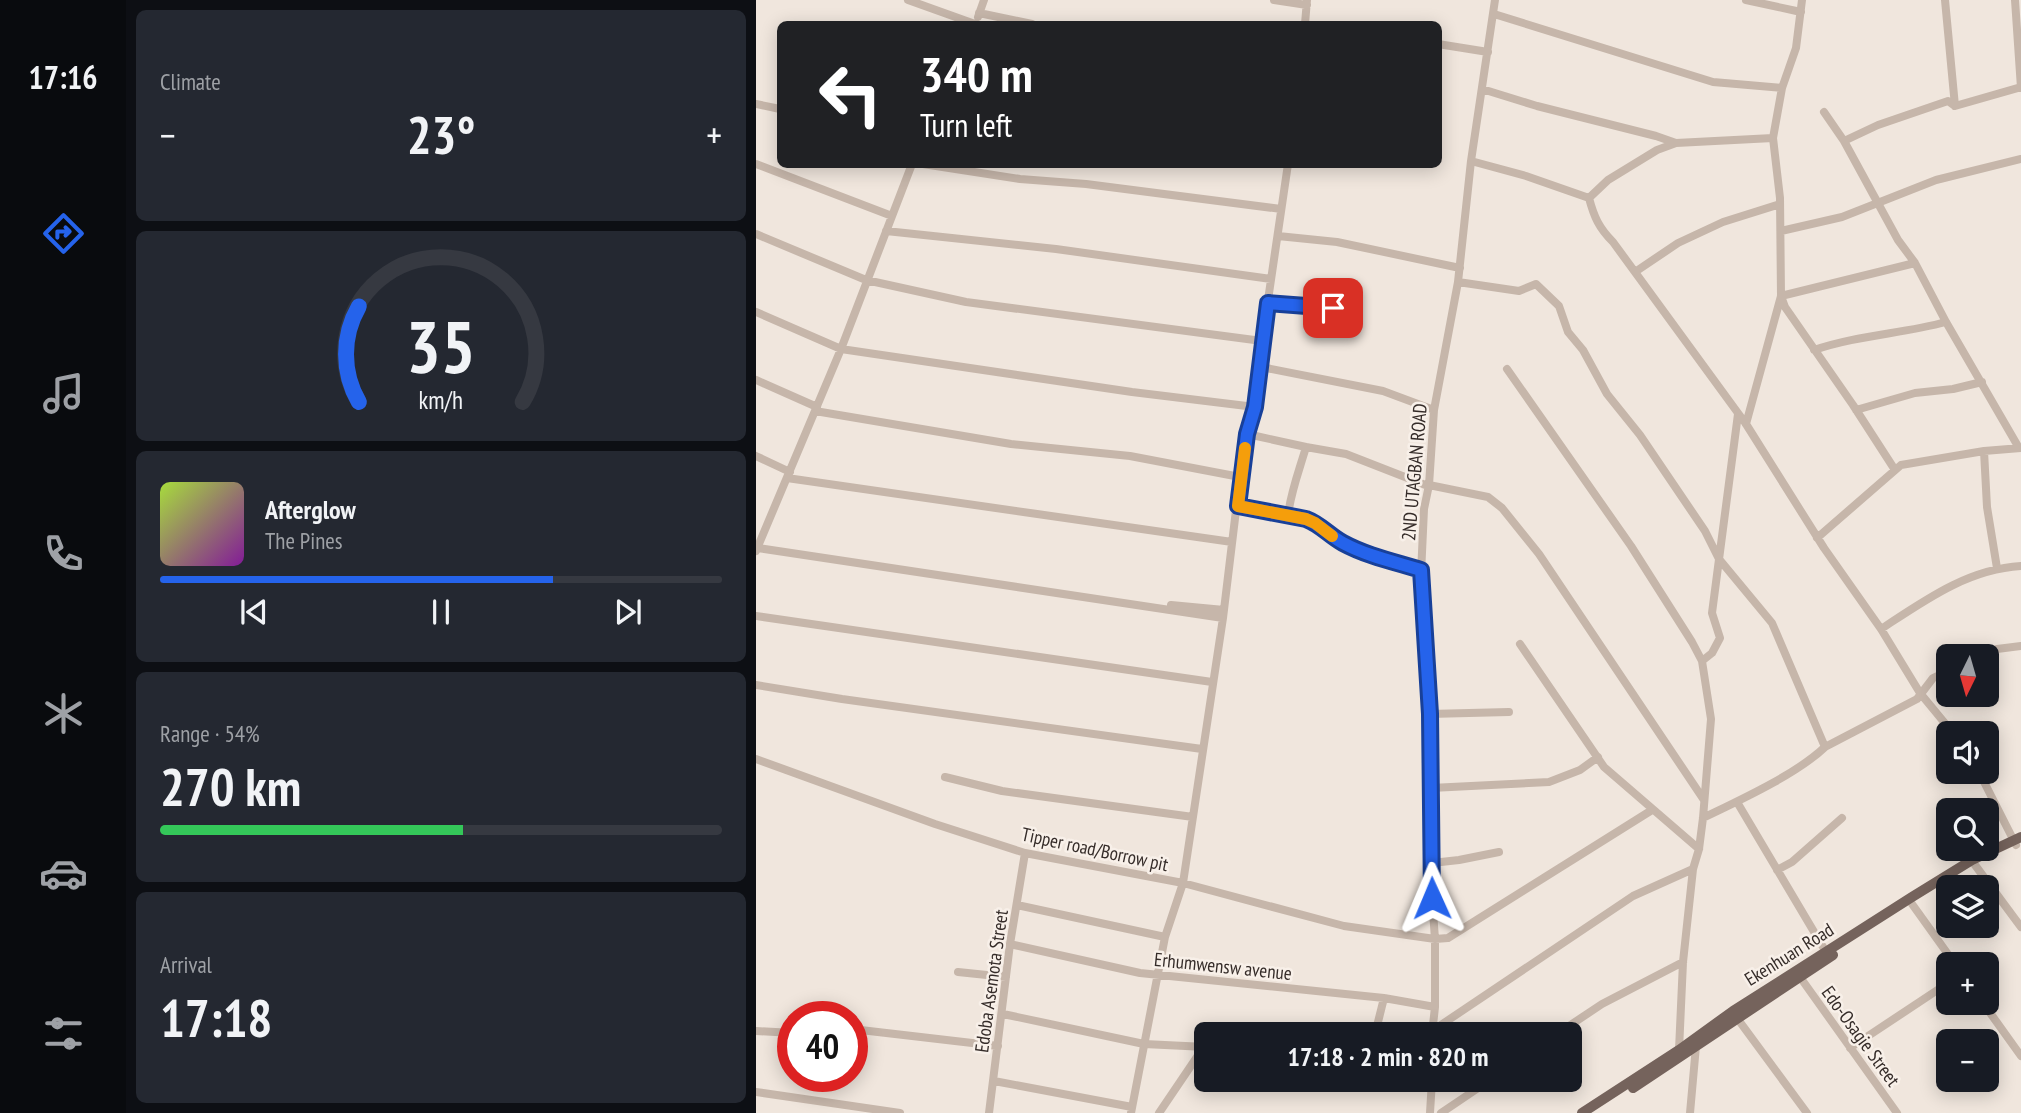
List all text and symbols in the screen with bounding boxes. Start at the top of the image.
text: 340 m [920,42,1033,106]
icon: left [805,49,896,140]
text: 17:16 [28,56,98,98]
text: Climate [160,67,221,96]
text: 23° [407,101,475,168]
text: Turn left [920,104,1012,146]
text: − [160,110,176,159]
text: + [706,110,722,159]
icon: directions [39,209,88,258]
pin [1303,278,1363,338]
icon: arrive [1314,289,1352,327]
text: 35 [406,298,476,392]
icon: music [39,369,88,418]
text: km/h [419,384,463,416]
street label: 2ND UTAGBAN ROAD [1396,402,1432,542]
text: Afterglow [265,493,356,526]
text: The Pines [265,526,343,555]
icon: phone [39,529,88,578]
icon: previous [235,593,273,631]
icon: pause [422,593,460,631]
icon: next [609,593,647,631]
north arrow [1936,644,1998,707]
map controls [1936,644,1999,1092]
icon: climate [39,689,88,738]
text: Range · 54% [160,719,260,748]
button: sound [1936,721,1999,784]
text: 270 km [160,753,301,820]
button: search [1936,798,1999,861]
street label: Tipper road/Borrow pit [1020,822,1171,876]
icon: car [39,849,88,898]
position arrow [1395,861,1469,935]
button: layers [1936,875,1999,938]
street label: Edoba Asemota Street [969,907,1013,1054]
street label: Ekenhuan Road [1740,917,1838,991]
street label: Erhumwensw avenue [1153,947,1293,985]
text: Arrival [160,950,212,979]
button: + [1936,952,1999,1015]
street label: Edo-Osagie Street [1817,981,1906,1091]
text: 17:18 [160,984,272,1051]
speed limit sign: 40 [777,1001,868,1092]
icon: filters [39,1009,88,1058]
button: − [1936,1029,1999,1092]
text: 17:18 · 2 min · 820 m [1288,1040,1488,1073]

